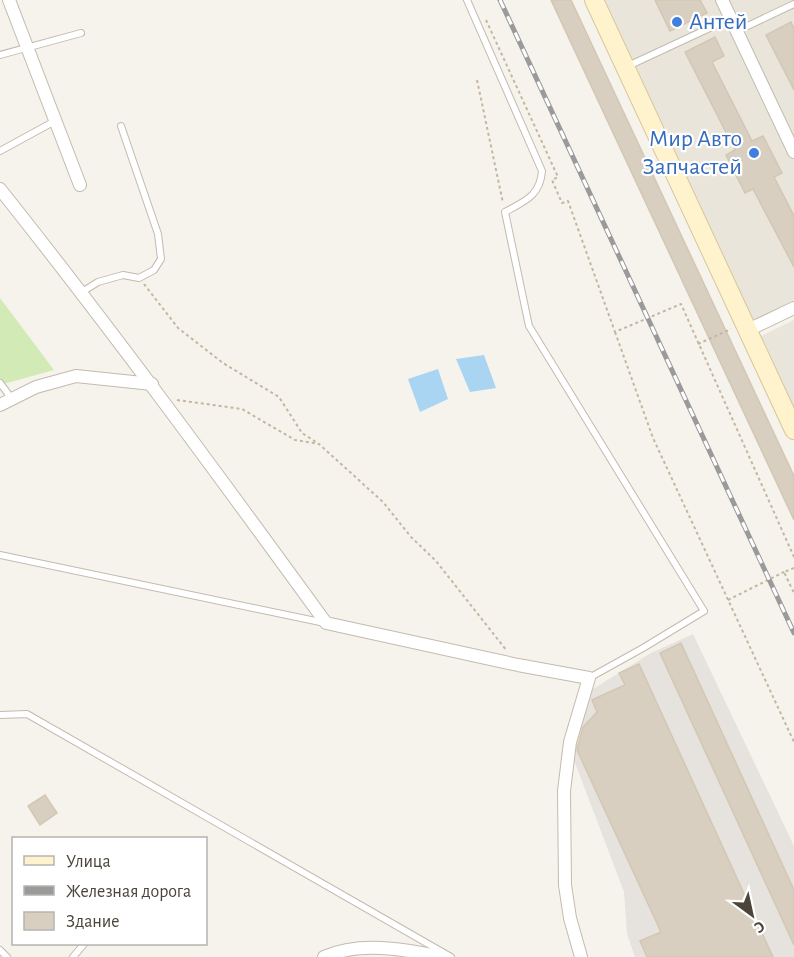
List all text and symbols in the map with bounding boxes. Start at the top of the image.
place label: Антей [689,10,748,34]
marker: Антей [670,15,684,29]
place label: Мир Авто Запчастей [643,127,742,179]
marker: Мир Авто Запчастей [747,146,761,160]
legend [12,837,207,945]
text: Улица [66,853,111,871]
text: Железная дорога [66,883,191,901]
north arrow [722,885,782,945]
text: Здание [66,913,120,931]
text: С [751,918,768,936]

